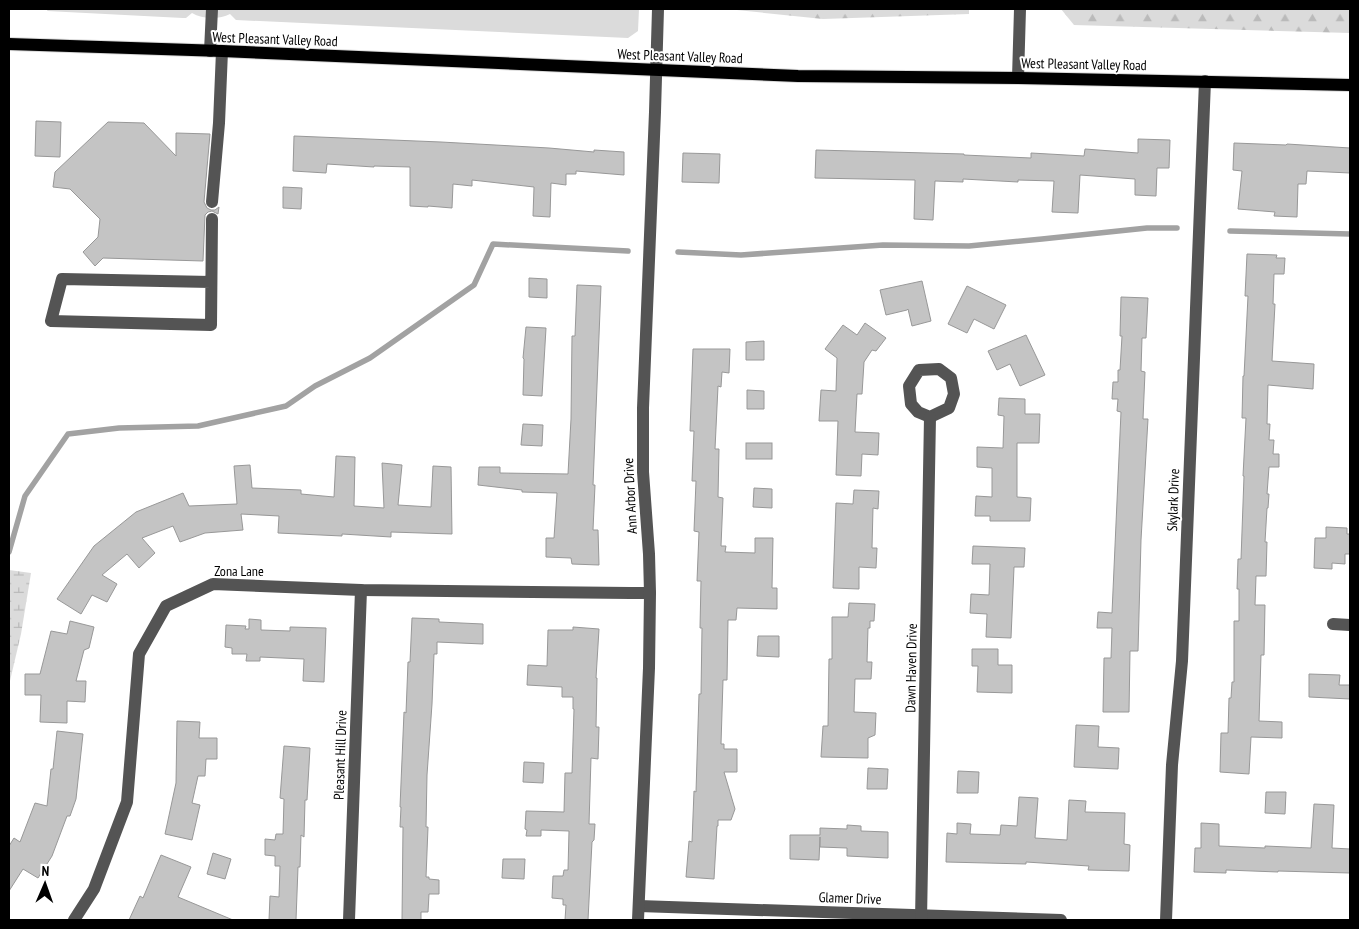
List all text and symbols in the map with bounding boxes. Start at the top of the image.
street label: West Pleasant Valley Road [212,28,338,50]
street label: West Pleasant Valley Road [617,45,743,67]
street label: West Pleasant Valley Road [1021,54,1147,74]
street label: Ann Arbor Drive [619,457,641,535]
street label: Skylark Drive [1163,468,1183,532]
street label: Zona Lane [214,562,264,580]
street label: Dawn Haven Drive [901,623,921,713]
street label: Pleasant Hill Drive [329,710,351,800]
north arrow [20,859,70,909]
text: N [41,862,50,880]
street label: Glamer Drive [818,888,882,908]

